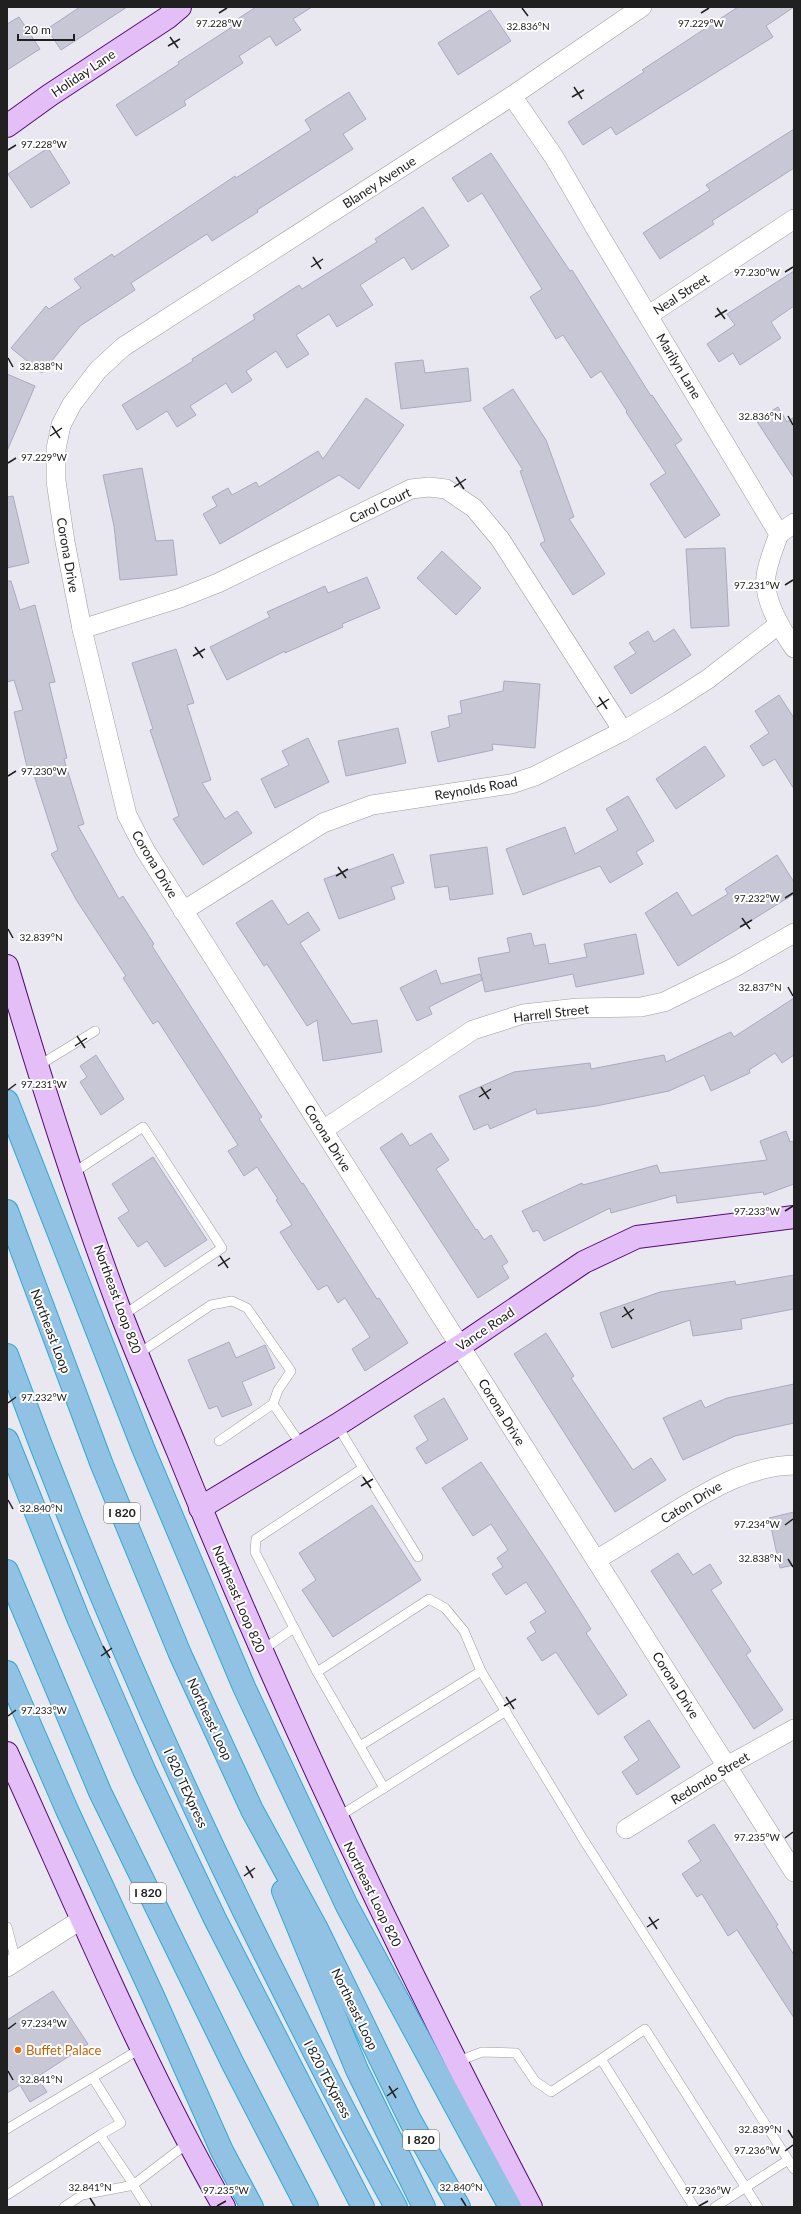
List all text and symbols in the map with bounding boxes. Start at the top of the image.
scale bar [18,16,74,42]
text: 97.228°W [196,17,243,29]
text: 97.229°W [678,17,725,29]
text: 32.836°N [506,20,550,32]
text: 20 m [24,22,51,37]
street label: Holiday Lane [48,46,118,100]
text: 97.228°W [21,138,68,150]
street label: Blaney Avenue [339,152,419,212]
text: 97.230°W [734,266,781,278]
street label: Neal Street [650,270,712,318]
street label: Marilyn Lane [653,330,705,402]
text: 32.838°N [19,360,63,372]
text: 32.836°N [738,410,782,422]
text: 97.229°W [21,451,68,463]
street label: Carol Court [347,484,414,526]
street label: Corona Drive [54,516,82,594]
text: 97.231°W [734,579,781,591]
text: 97.230°W [21,765,68,777]
street label: Reynolds Road [433,773,519,803]
street label: Corona Drive [129,827,181,901]
text: 97.232°W [734,892,781,904]
text: 32.839°N [19,931,63,943]
text: 32.837°N [738,981,782,993]
street label: Harrell Street [512,1000,590,1026]
text: 97.231°W [21,1078,68,1090]
street label: Corona Drive [301,1102,355,1174]
text: 97.233°W [734,1205,781,1217]
street label: Northeast Loop 820 [91,1242,145,1356]
street label: Northeast Loop [28,1287,74,1375]
street label: Vance Road [453,1304,517,1354]
street label: Corona Drive [475,1376,529,1448]
text: 97.232°W [21,1391,68,1403]
street label: Caton Drive [657,1477,725,1527]
text: 32.840°N [19,1502,63,1514]
road number: I 820 [104,1503,140,1523]
text: 97.234°W [734,1518,781,1530]
street label: Northeast Loop 820 [209,1543,269,1655]
text: 32.838°N [738,1552,782,1564]
street label: Corona Drive [649,1649,703,1721]
street label: Northeast Loop [184,1675,236,1763]
text: 97.233°W [21,1704,68,1716]
street label: I 820 TEXpress [161,1746,212,1831]
street label: Redondo Street [668,1748,752,1808]
text: 97.235°W [734,1831,781,1843]
street label: Northeast Loop 820 [341,1839,406,1950]
road number: I 820 [130,1883,166,1903]
street label: Northeast Loop [328,1966,382,2052]
text: 97.234°W [21,2017,68,2029]
street label: I 820 TEXpress [301,2037,355,2121]
place label: Buffet Palace [26,2042,101,2058]
marker: Buffet Palace [13,2045,23,2055]
text: 32.841°N [19,2073,63,2085]
text: 32.839°N [738,2123,782,2135]
road number: I 820 [403,2130,439,2150]
text: 97.236°W [734,2144,781,2156]
text: 32.841°N [68,2181,112,2193]
text: 32.840°N [439,2181,483,2193]
text: 97.235°W [203,2184,250,2196]
text: 97.236°W [685,2184,732,2196]

